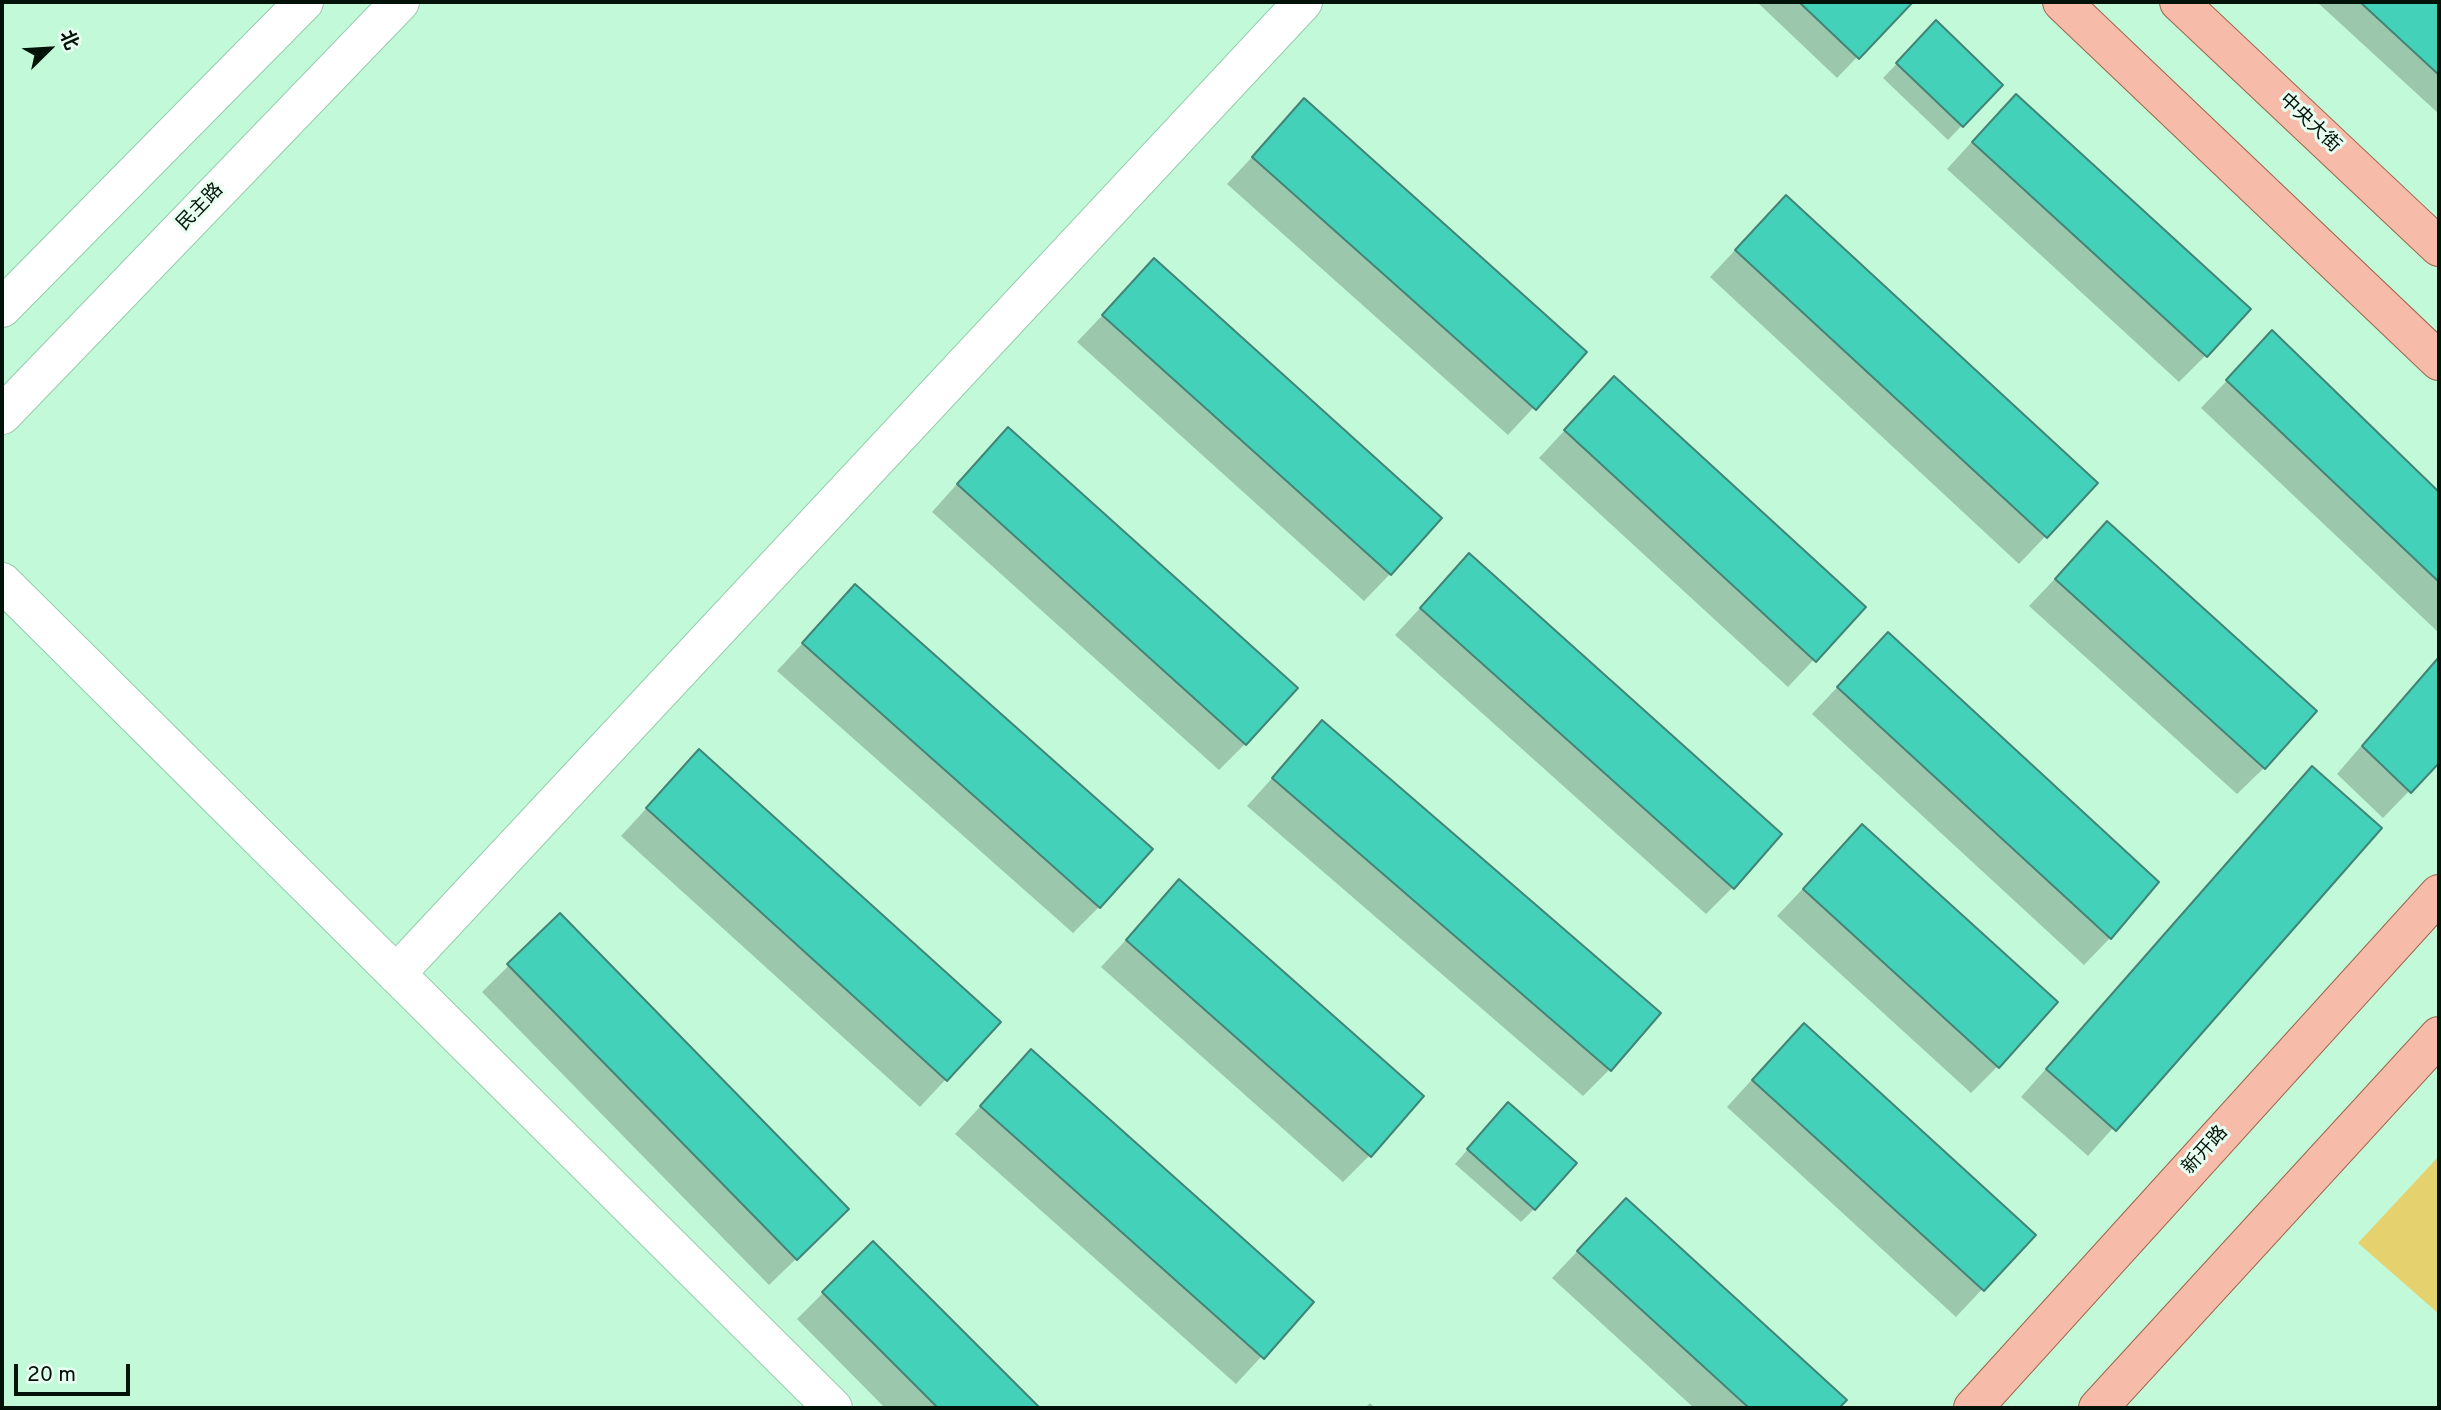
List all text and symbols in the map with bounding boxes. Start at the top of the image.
north arrow [14,14,84,84]
text: 北 [53,27,83,54]
street label: 中央大街 [2273,90,2345,158]
street label: 民主路 [173,180,229,236]
street label: 新开路 [2178,1122,2234,1180]
scale bar [18,1350,133,1394]
text: 20 m [27,1362,76,1389]

